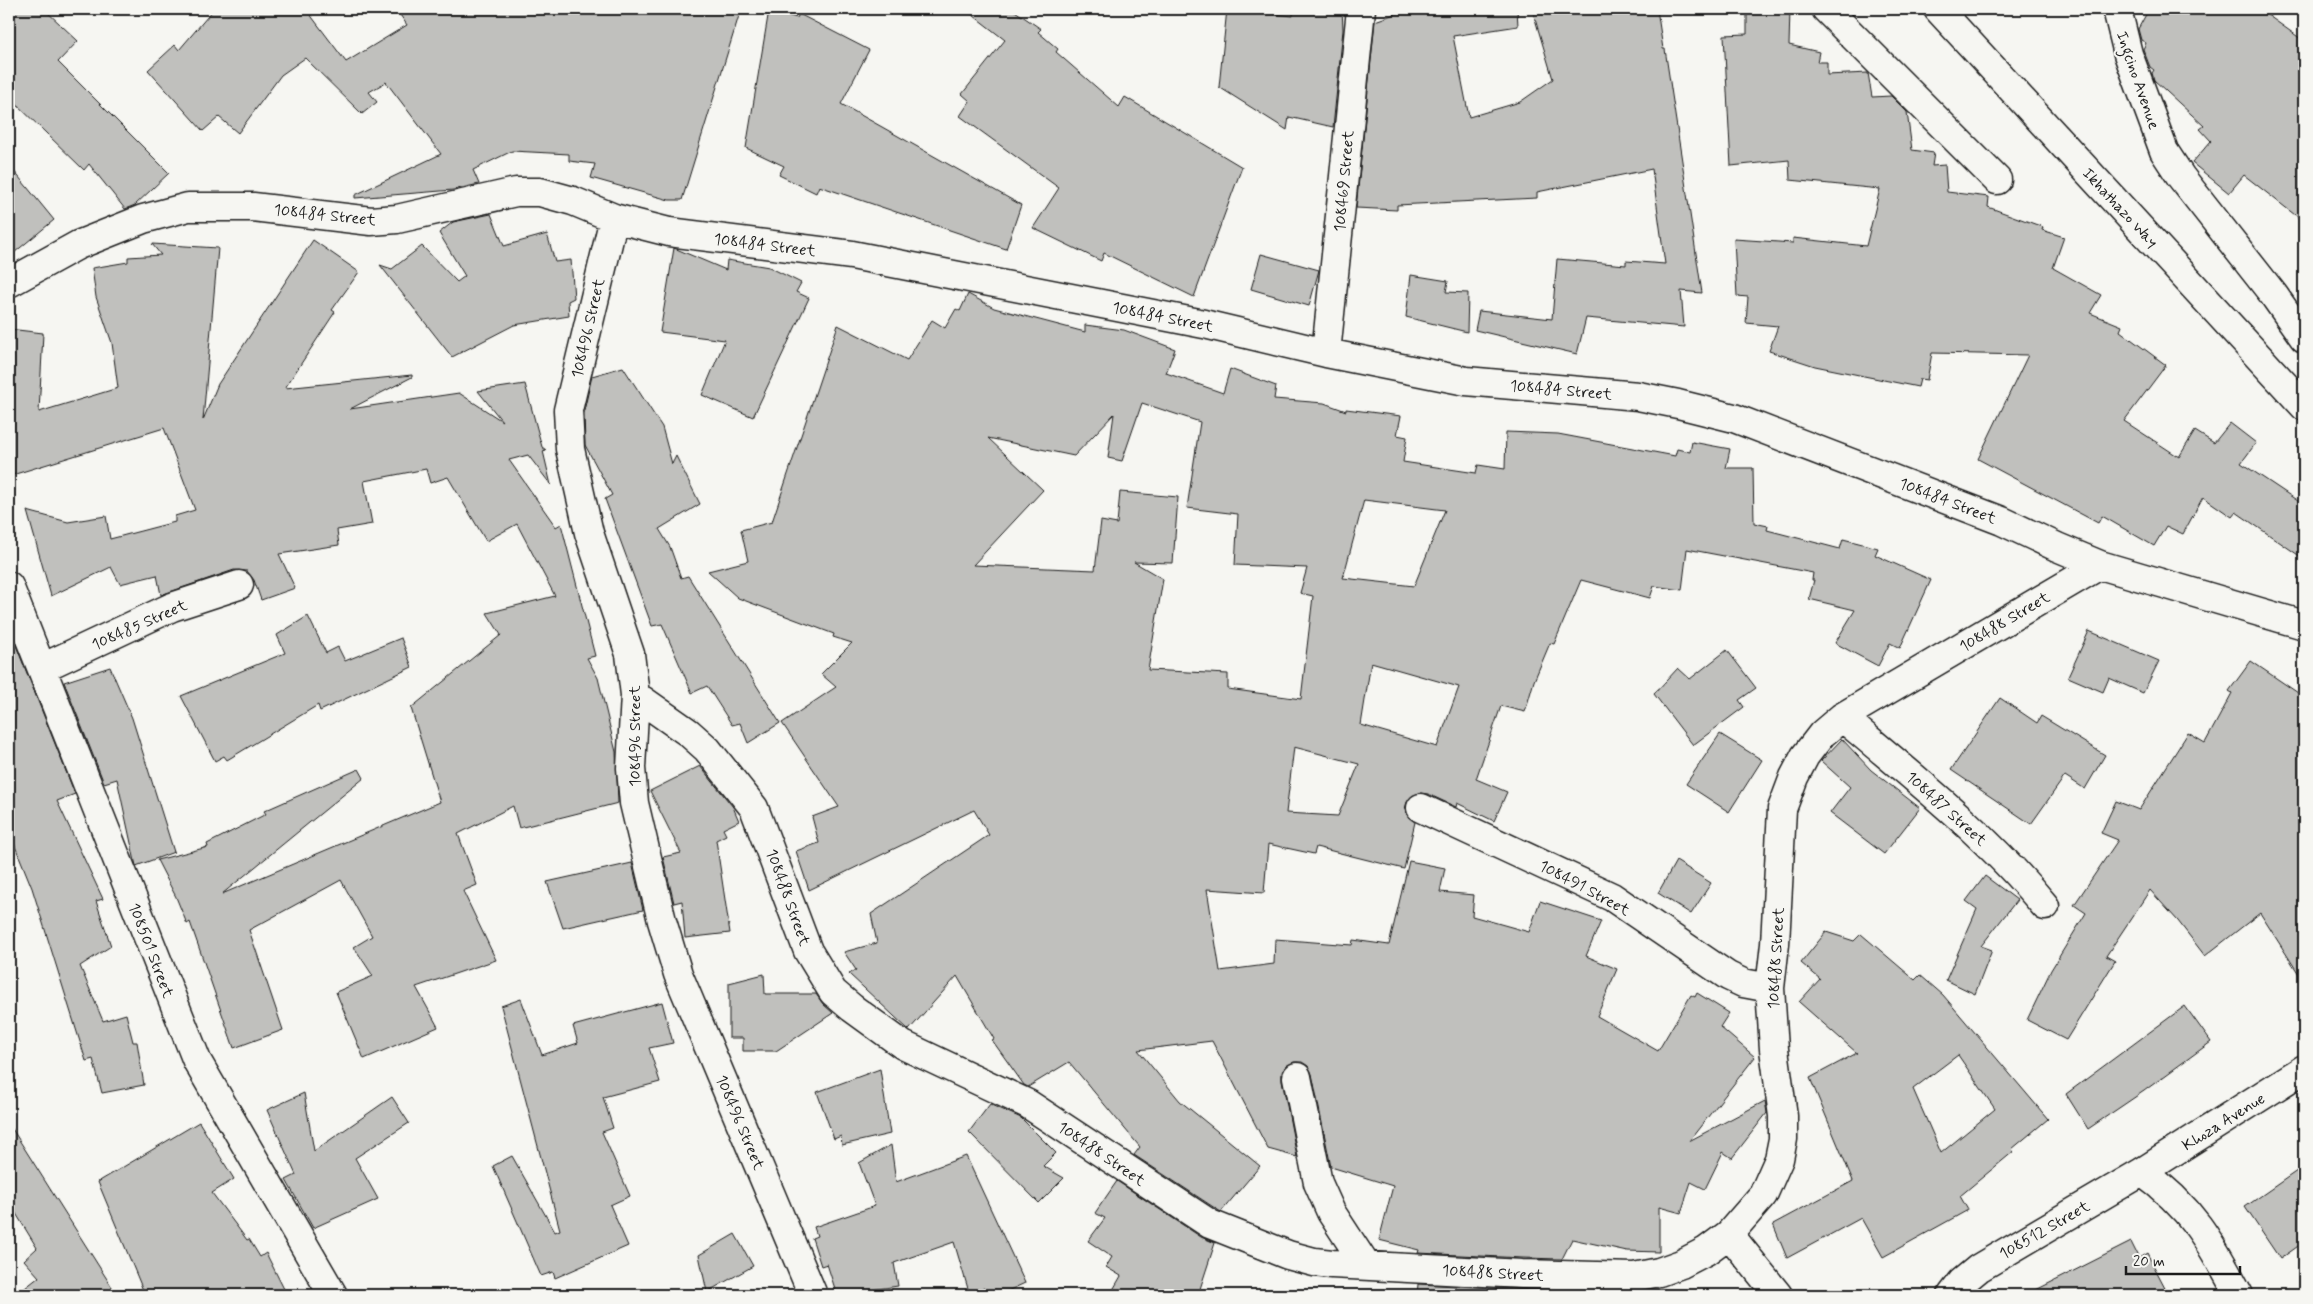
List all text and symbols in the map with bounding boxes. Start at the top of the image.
street label: Ingcino Avenue [2110,29,2164,133]
street label: 108469 Street [1330,129,1359,233]
street label: Ikhathazo Way [2077,164,2162,253]
street label: 108484 Street [273,200,378,231]
street label: 108484 Street [713,229,818,262]
street label: 108496 Street [567,276,610,380]
street label: 108484 Street [1110,297,1216,338]
street label: 108484 Street [1509,376,1613,405]
street label: 108484 Street [1896,473,2000,530]
street label: 108488 Street [1956,587,2054,658]
street label: 108485 Street [89,595,191,656]
street label: 108496 Street [625,685,646,787]
street label: 108487 Street [1901,767,1991,851]
street label: 108488 Street [760,846,815,949]
street label: 108491 Street [1535,856,1634,921]
street label: 108501 Street [123,900,179,1002]
street label: 108488 Street [1763,906,1790,1009]
street label: 108496 Street [710,1072,769,1174]
street label: Khoza Avenue [2178,1088,2269,1156]
street label: 108488 Street [1053,1117,1150,1192]
street label: 108512 Street [1996,1196,2094,1265]
scale bar [2126,1244,2239,1276]
text: 20 m [2133,1252,2165,1272]
street label: 108488 Street [1442,1260,1545,1287]

